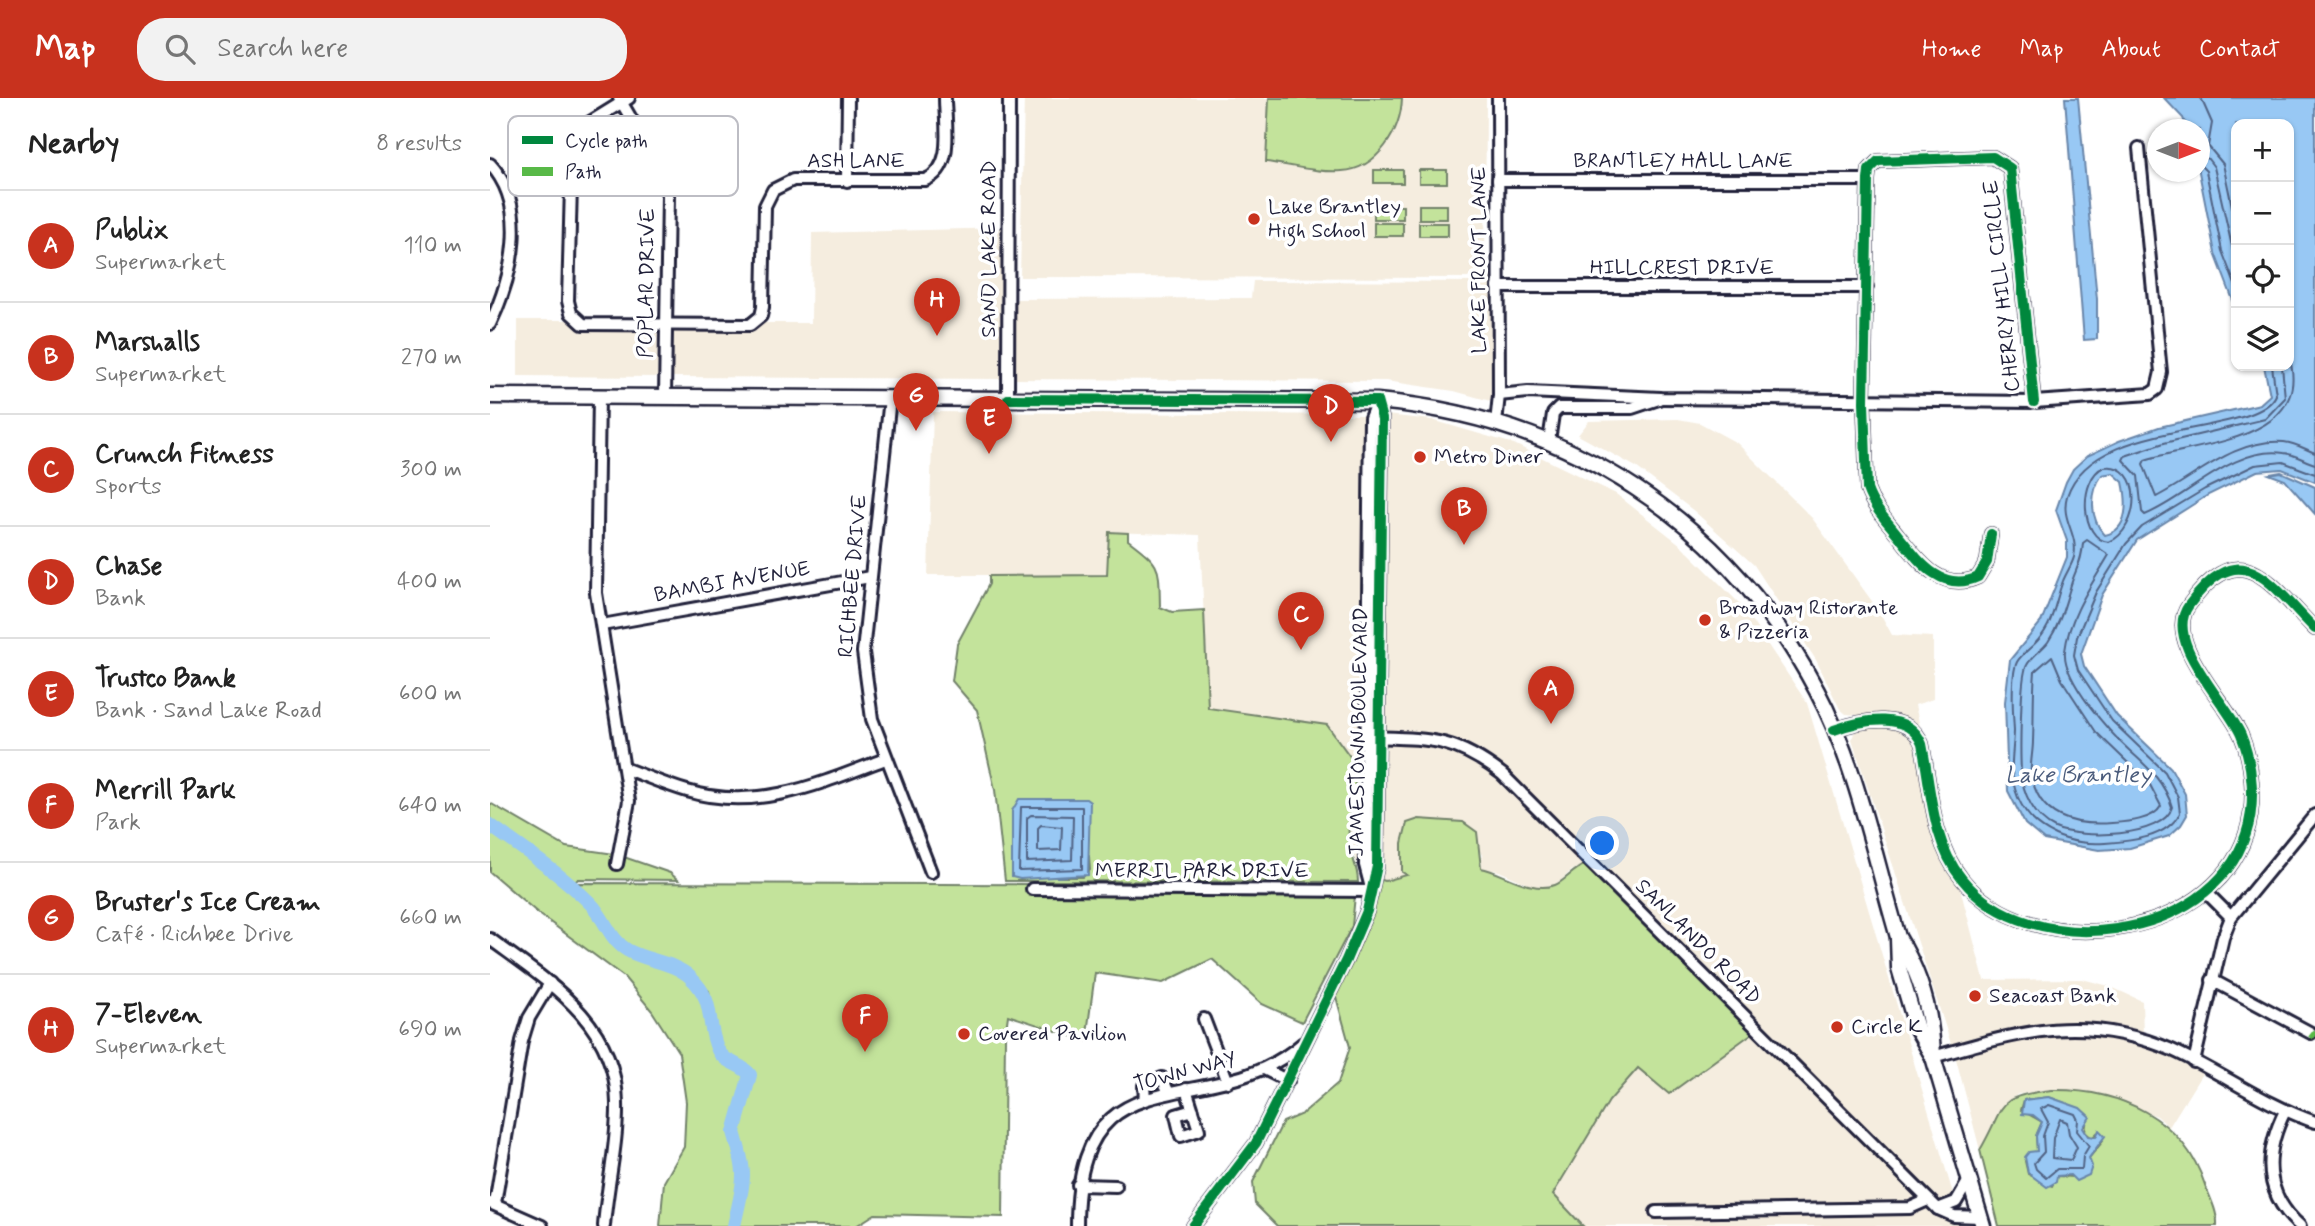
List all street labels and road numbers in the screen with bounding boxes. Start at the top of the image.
street label: ASH LANE [807,147,905,175]
street label: BRANTLEY HALL LANE [1573,147,1793,175]
street label: SAND LAKE ROAD [975,160,1003,338]
street label: LAKE FRONT LANE [1465,166,1493,354]
street label: CHERRY HILL CIRCLE [1977,179,2027,393]
street label: POPLAR DRIVE [632,208,662,358]
street label: HILLCREST DRIVE [1590,254,1774,282]
street label: RICHBEE DRIVE [832,493,874,659]
street label: BAMBI AVENUE [652,555,812,609]
street label: JAMESTOWN BOULEVARD [1343,607,1375,857]
street label: MERRIL PARK DRIVE [1095,857,1309,885]
street label: SANLANDO ROAD [1629,873,1767,1011]
street label: TOWN WAY [1131,1045,1240,1099]

